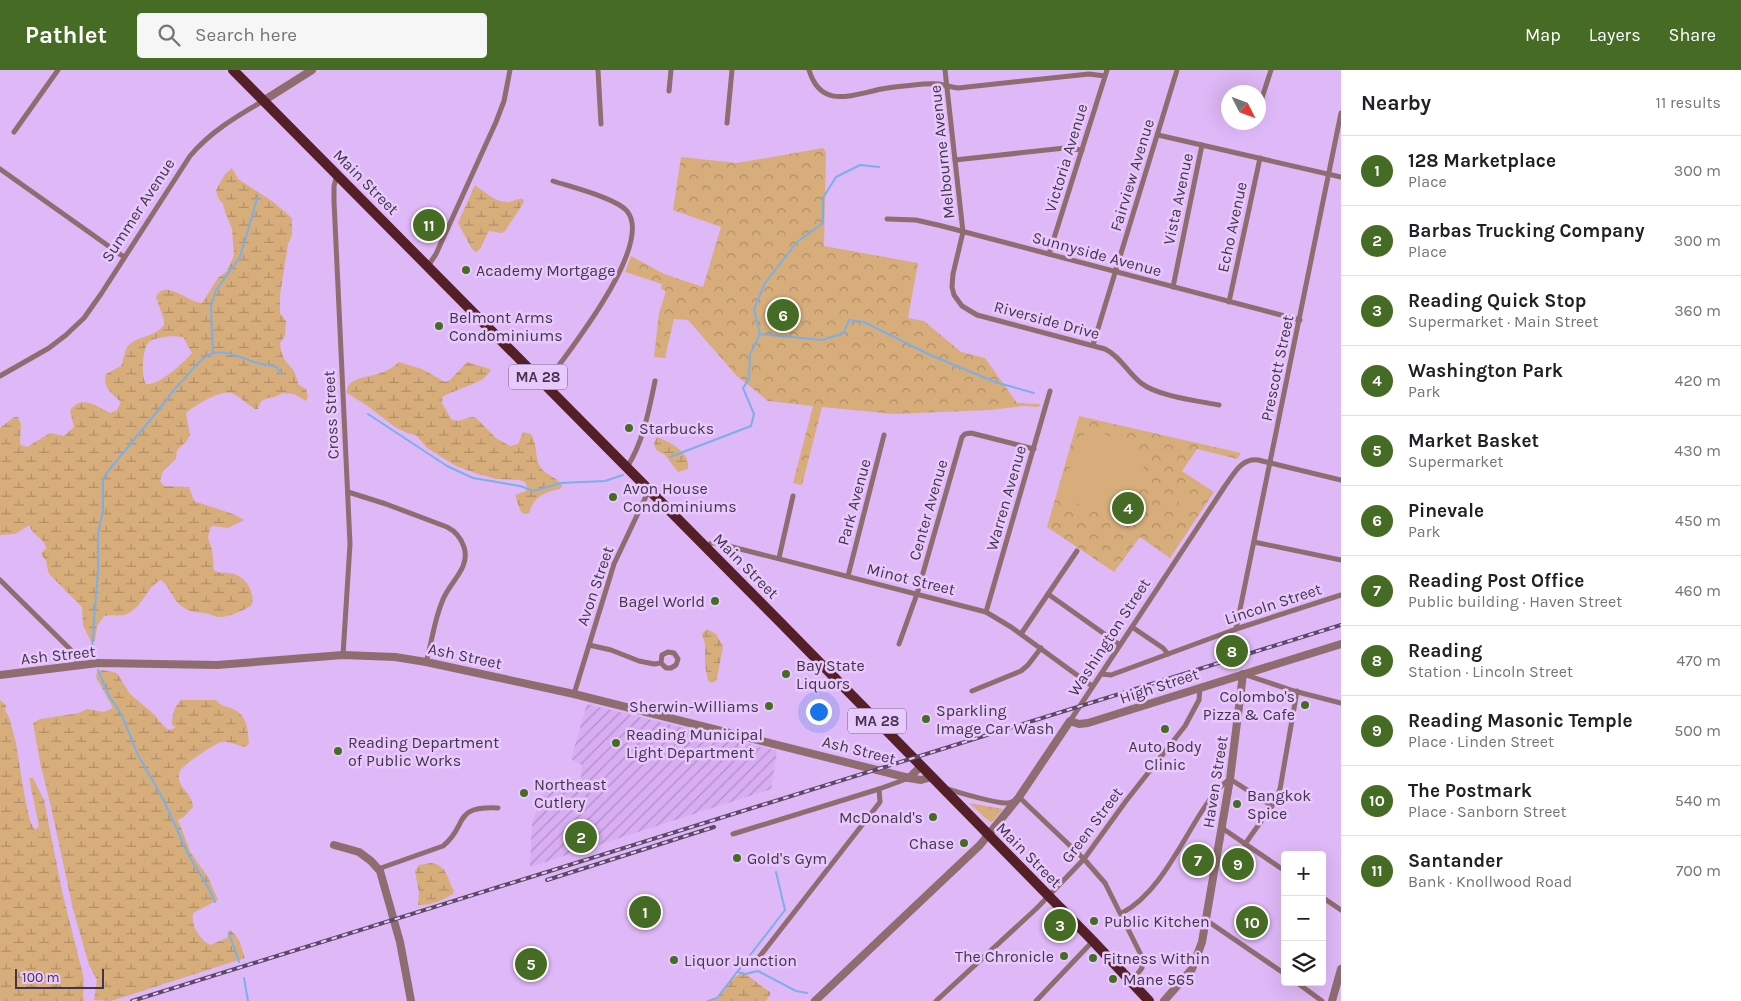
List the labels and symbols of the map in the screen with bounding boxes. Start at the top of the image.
street label: Melbourne Avenue [926,84,958,220]
north arrow [1221,85,1266,130]
street label: Victoria Avenue [1040,101,1092,215]
street label: Fairview Avenue [1106,117,1158,233]
street label: Main Street [329,145,403,219]
street label: Vista Avenue [1159,151,1197,247]
street label: Summer Avenue [97,155,179,265]
street label: Echo Avenue [1213,180,1251,274]
pin: 11 [413,206,445,244]
street label: Sunnyside Avenue [1030,228,1164,280]
place label: Academy Mortgage [476,261,615,280]
marker: Academy Mortgage [460,264,472,276]
pin: 6 [767,296,799,334]
street label: Riverside Drive [992,297,1102,343]
place label: Belmont Arms Condominiums [449,308,563,345]
street label: Prescott Street [1256,313,1298,423]
marker: Belmont Arms Condominiums [433,320,445,332]
road number: MA 28 [509,364,567,390]
street label: Cross Street [319,370,343,460]
place label: Starbucks [639,419,714,438]
marker: Starbucks [623,422,635,434]
street label: Warren Avenue [982,443,1030,553]
street label: Park Avenue [833,457,875,547]
street label: Center Avenue [905,457,951,563]
place label: Avon House Condominiums [623,479,737,516]
pin: 4 [1112,489,1144,527]
marker: Avon House Condominiums [607,491,619,503]
street label: Main Street [709,529,783,603]
street label: Avon Street [573,544,617,628]
street label: Minot Street [865,559,957,599]
street label: Washington Street [1064,575,1154,699]
street label: Lincoln Street [1222,579,1324,629]
place label: Bagel World [618,592,705,611]
marker: Bagel World [709,595,721,607]
pin: 8 [1216,632,1248,670]
street label: Ash Street [426,639,504,673]
street label: Ash Street [20,642,96,668]
place label: Bay State Liquors [796,656,865,693]
street label: High Street [1117,664,1201,708]
marker: Bay State Liquors [780,668,792,680]
place label: Colombo's Pizza & Cafe [1203,687,1295,724]
place label: Sherwin-Williams [629,697,759,716]
your location [806,699,832,725]
marker: Colombo's Pizza & Cafe [1299,699,1311,711]
marker: Sherwin-Williams [763,700,775,712]
place label: Sparkling Image Car Wash [936,701,1054,738]
road number: MA 28 [848,708,906,734]
marker: Sparkling Image Car Wash [920,713,932,725]
marker: Auto Body Clinic [1159,723,1171,735]
place label: Reading Municipal Light Department [626,725,763,762]
street label: Ash Street [820,732,898,768]
place label: Reading Department of Public Works [348,733,499,770]
street label: Haven Street [1198,735,1232,829]
marker: Reading Municipal Light Department [610,737,622,749]
place label: Auto Body Clinic [1128,737,1202,774]
marker: Reading Department of Public Works [332,745,344,757]
place label: Northeast Cutlery [534,775,607,812]
street label: Green Street [1057,783,1127,867]
place label: Bangkok Spice [1247,786,1311,823]
marker: Northeast Cutlery [518,787,530,799]
marker: Bangkok Spice [1231,798,1243,810]
place label: McDonald's [839,808,923,827]
marker: McDonald's [927,811,939,823]
pin: 2 [565,818,597,856]
street label: Main Street [992,818,1066,892]
place label: Chase [909,834,954,853]
marker: Chase [958,837,970,849]
pin: 7 [1182,841,1214,879]
pin: 9 [1222,845,1254,883]
place label: Gold's Gym [747,849,827,868]
marker: Gold's Gym [731,852,743,864]
pin: 1 [629,893,661,931]
pin: 10 [1236,903,1268,941]
pin: 3 [1044,906,1076,944]
place label: Public Kitchen [1104,912,1210,931]
marker: Public Kitchen [1088,915,1100,927]
pin: 5 [515,945,547,983]
place label: The Chronicle [955,947,1054,966]
place label: Fitness Within [1103,949,1210,968]
marker: The Chronicle [1058,950,1070,962]
place label: Liquor Junction [684,951,797,970]
marker: Fitness Within [1087,952,1099,964]
marker: Liquor Junction [668,954,680,966]
scale bar [15,966,104,989]
place label: Mane 565 [1123,970,1194,989]
marker: Mane 565 [1107,973,1119,985]

